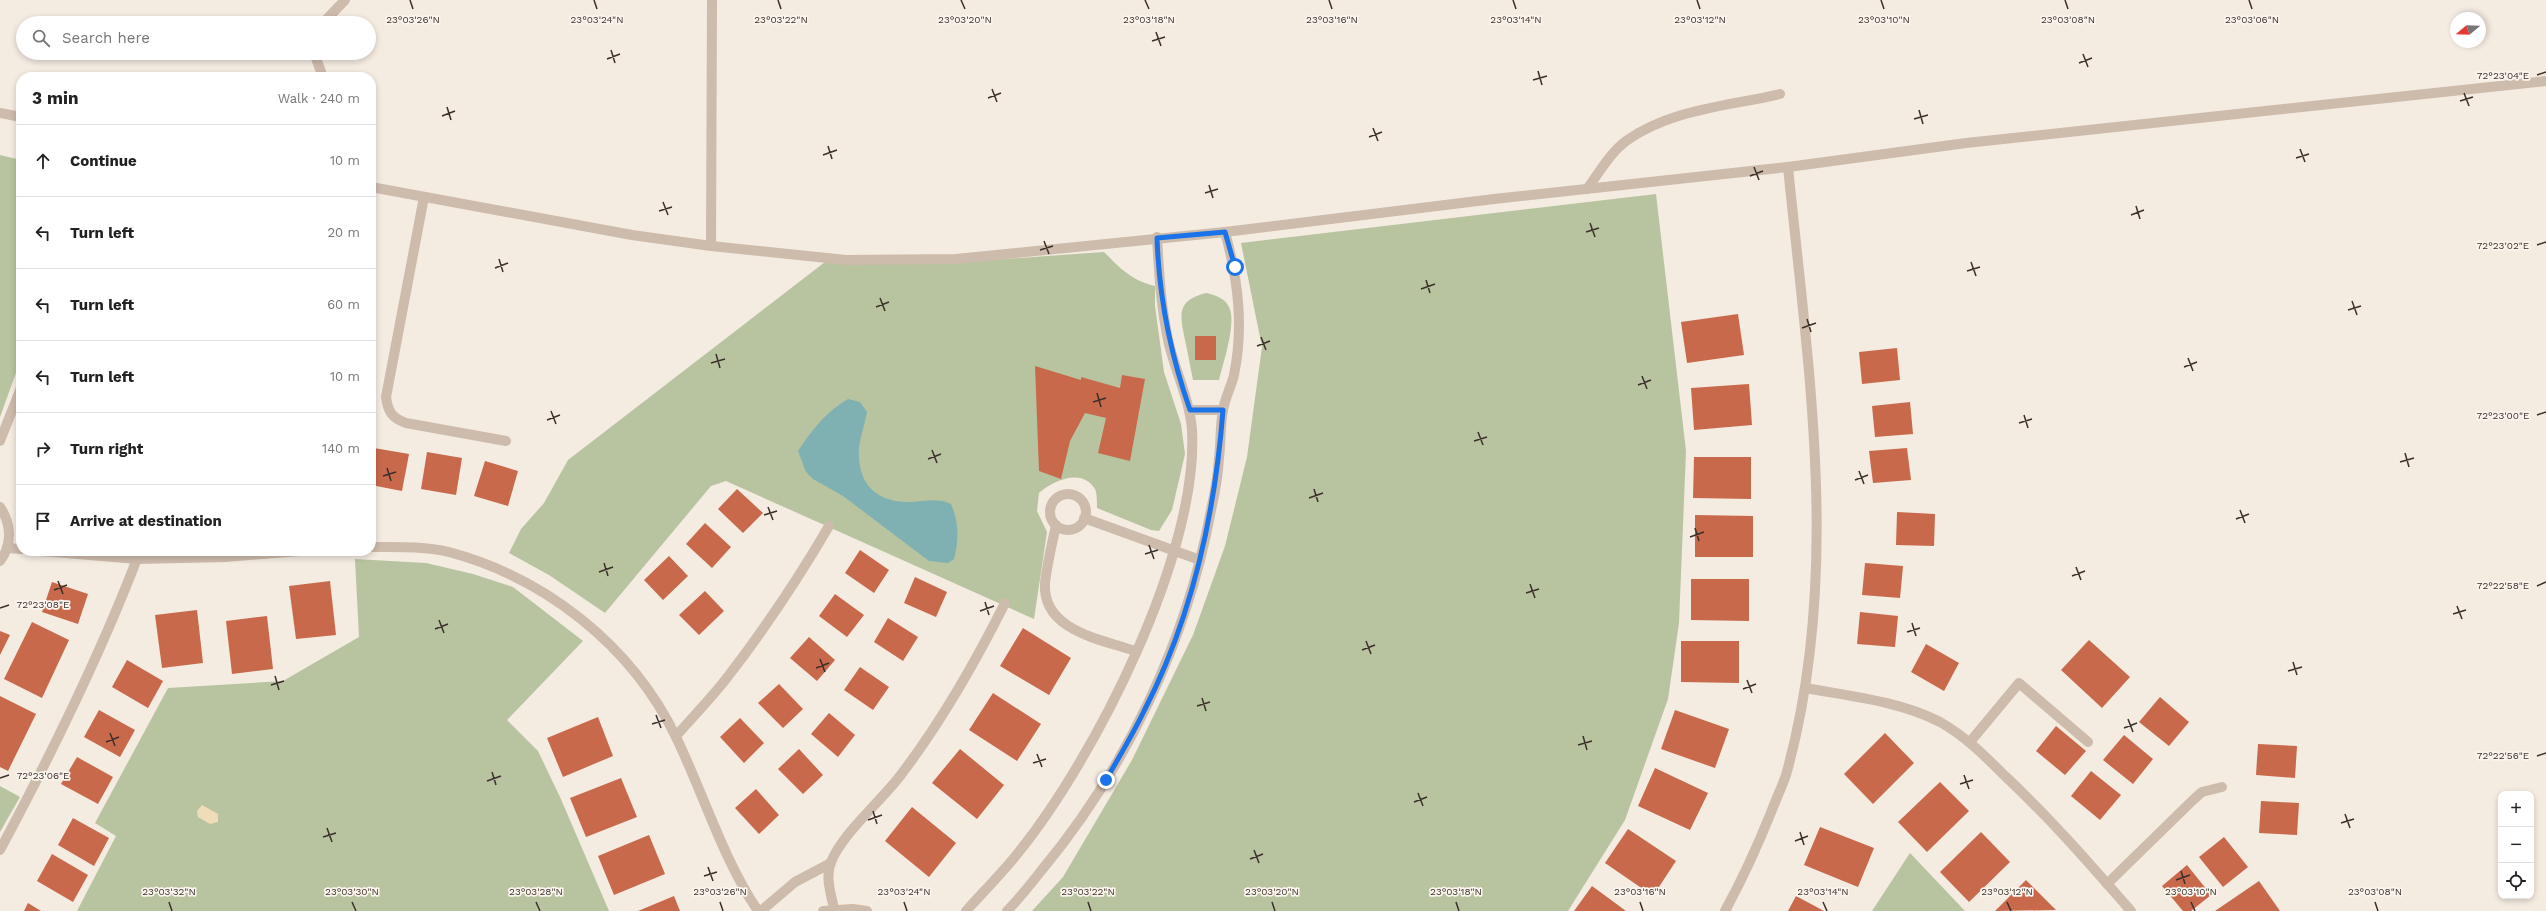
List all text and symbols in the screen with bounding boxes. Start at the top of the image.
north arrow [2450,12,2486,48]
text: 23°03'26"N [386,14,440,25]
text: 23°03'24"N [571,14,623,25]
text: 23°03'22"N [754,14,808,25]
text: 23°03'20"N [938,14,992,25]
text: 23°03'18"N [1123,14,1175,25]
text: 23°03'16"N [1306,14,1358,25]
text: 23°03'14"N [1490,14,1542,25]
text: 23°03'12"N [1674,14,1726,25]
text: 23°03'10"N [1858,14,1910,25]
text: 23°03'08"N [2041,14,2095,25]
text: 23°03'06"N [2225,14,2279,25]
search box [16,16,376,60]
icon: search [30,27,52,49]
text: Search here [62,29,150,47]
text: 72°23'04"E [2477,70,2529,81]
text: 3 min [32,88,78,108]
text: Walk · 240 m [278,91,360,106]
icon: ahead [32,150,54,172]
text: Continue [70,152,137,170]
text: 10 m [330,153,360,168]
icon: left [32,222,54,244]
text: Turn left [70,224,134,242]
text: 20 m [328,225,360,240]
text: 72°23'02"E [2477,240,2529,251]
route start [1226,258,1244,276]
icon: left [32,294,54,316]
text: Turn left [70,296,134,314]
text: 60 m [327,297,360,312]
icon: left [32,366,54,388]
text: Turn left [70,368,134,386]
text: 10 m [330,369,360,384]
text: 72°23'00"E [2477,410,2529,421]
icon: right [32,438,54,460]
text: Turn right [70,440,143,458]
text: 140 m [322,441,360,456]
icon: arrive [32,510,54,532]
text: Arrive at destination [70,512,222,530]
text: 72°22'58"E [2477,580,2529,591]
text: 72°23'08"E [17,599,69,610]
text: 72°22'56"E [2477,750,2529,761]
text: 72°23'06"E [17,770,69,781]
route end [1097,771,1115,789]
map controls [2498,791,2534,899]
button: + [2498,791,2534,827]
button: − [2498,827,2534,863]
button: locate [2498,863,2534,899]
text: 23°03'32"N [142,886,196,897]
text: 23°03'30"N [325,886,379,897]
text: 23°03'28"N [509,886,563,897]
text: 23°03'26"N [693,886,747,897]
text: 23°03'24"N [878,886,930,897]
text: 23°03'22"N [1061,886,1115,897]
text: 23°03'20"N [1245,886,1299,897]
text: 23°03'18"N [1430,886,1482,897]
text: 23°03'16"N [1614,886,1666,897]
text: 23°03'14"N [1797,886,1849,897]
text: 23°03'12"N [1981,886,2033,897]
text: 23°03'10"N [2165,886,2217,897]
text: 23°03'08"N [2348,886,2402,897]

